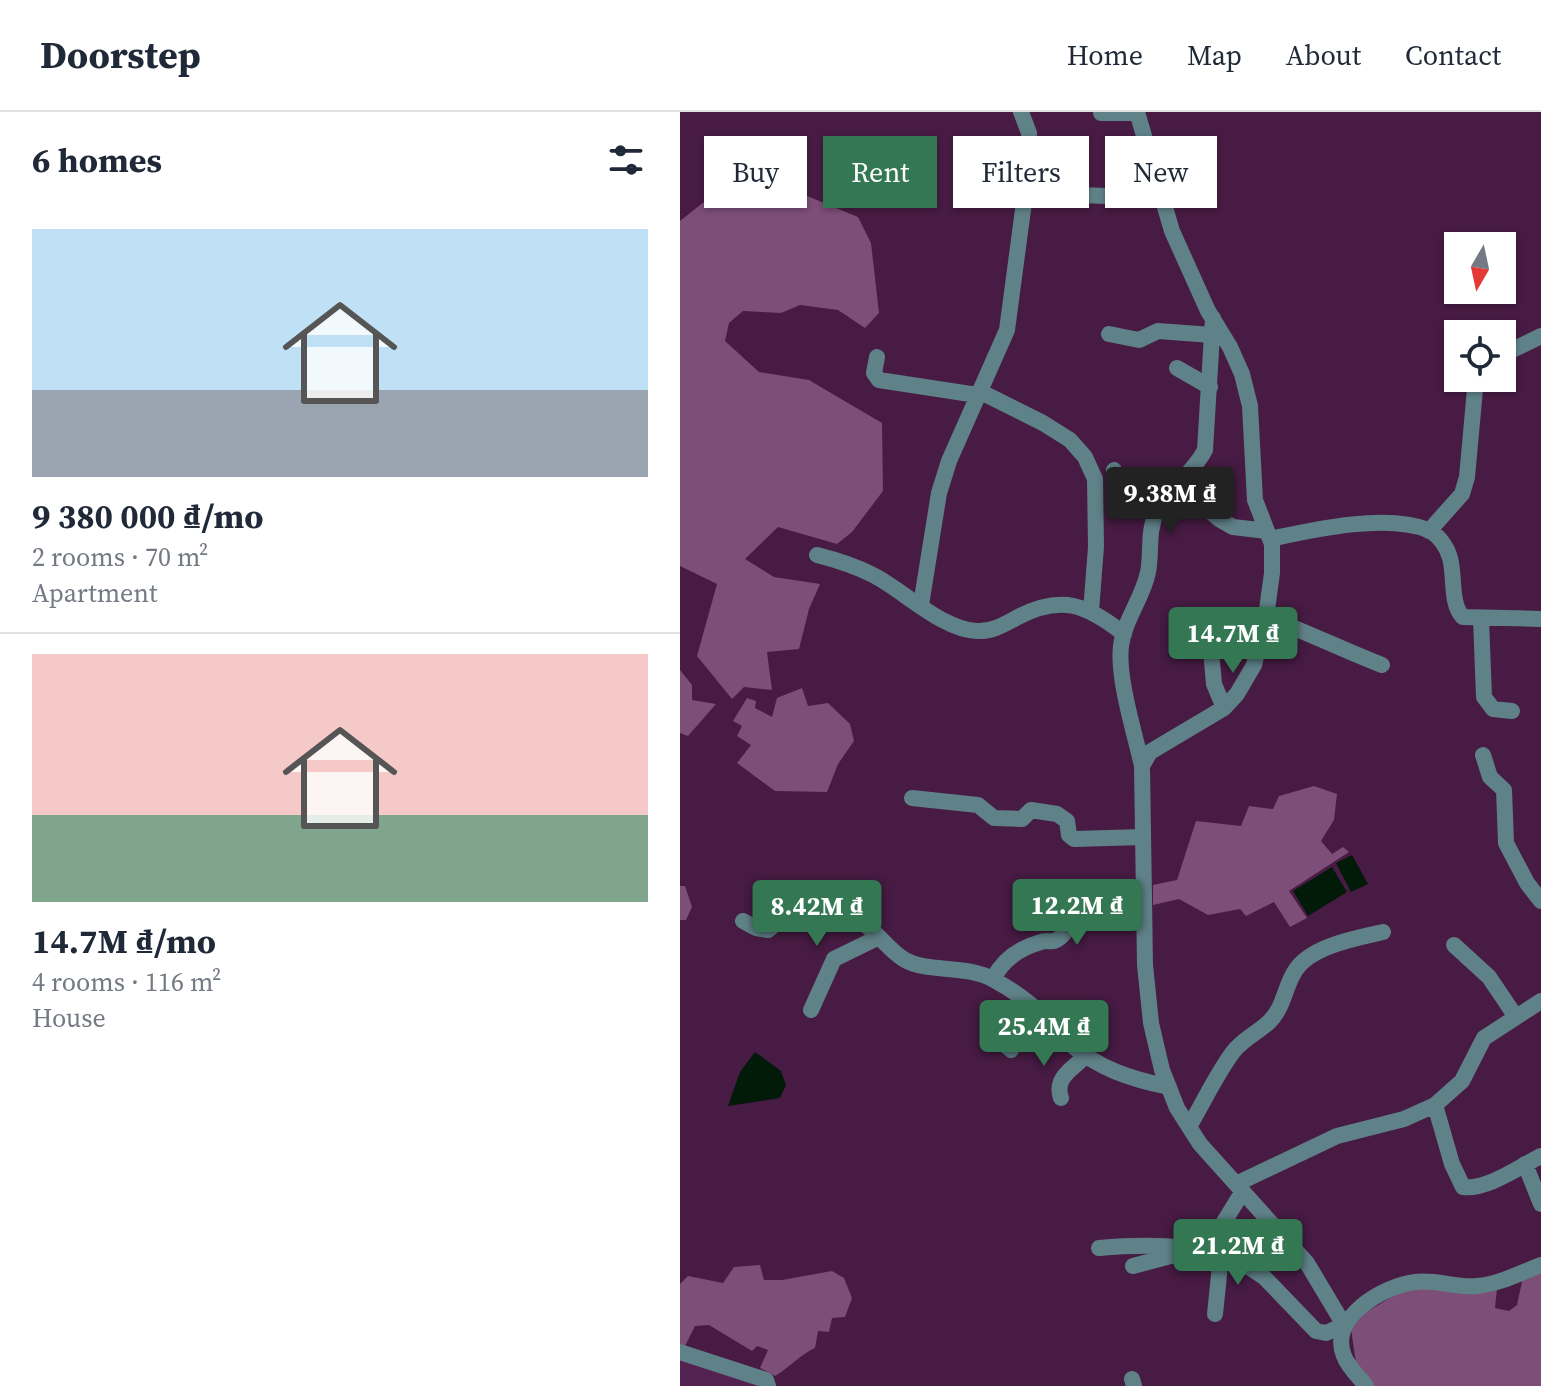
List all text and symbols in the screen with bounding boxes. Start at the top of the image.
text: Doorstep [40,29,201,81]
text: Home [1067,36,1143,74]
text: Map [1187,36,1242,74]
text: About [1286,36,1361,74]
text: Contact [1405,36,1501,74]
chip: Buy [704,136,807,208]
chip: Rent [823,136,937,208]
chip: Filters [953,136,1089,208]
chip: New [1105,136,1217,208]
text: 6 homes [32,137,162,183]
icon: filters [604,138,648,182]
north arrow [1444,232,1516,304]
map controls [1444,232,1516,392]
icon: home [268,281,412,425]
button: locate [1444,320,1516,392]
pin: 9.38M ₫ [1096,467,1244,535]
text: 9.38M ₫ [1123,475,1217,511]
text: 9 380 000 ₫/mo [32,493,264,539]
text: 2 rooms · 70 m² [32,539,208,575]
text: Apartment [32,575,157,611]
pin: 14.7M ₫ [1159,607,1307,675]
text: 14.7M ₫ [1186,615,1280,651]
icon: home [268,706,412,850]
pin: 12.2M ₫ [1003,879,1151,947]
pin: 8.42M ₫ [743,880,891,948]
text: 12.2M ₫ [1030,887,1124,923]
text: 8.42M ₫ [770,888,864,924]
text: 14.7M ₫/mo [32,918,216,964]
text: 4 rooms · 116 m² [32,964,221,1000]
text: House [32,1000,106,1036]
pin: 25.4M ₫ [970,1000,1118,1068]
text: 25.4M ₫ [997,1008,1091,1044]
pin: 21.2M ₫ [1164,1219,1312,1287]
text: 21.2M ₫ [1191,1227,1285,1263]

